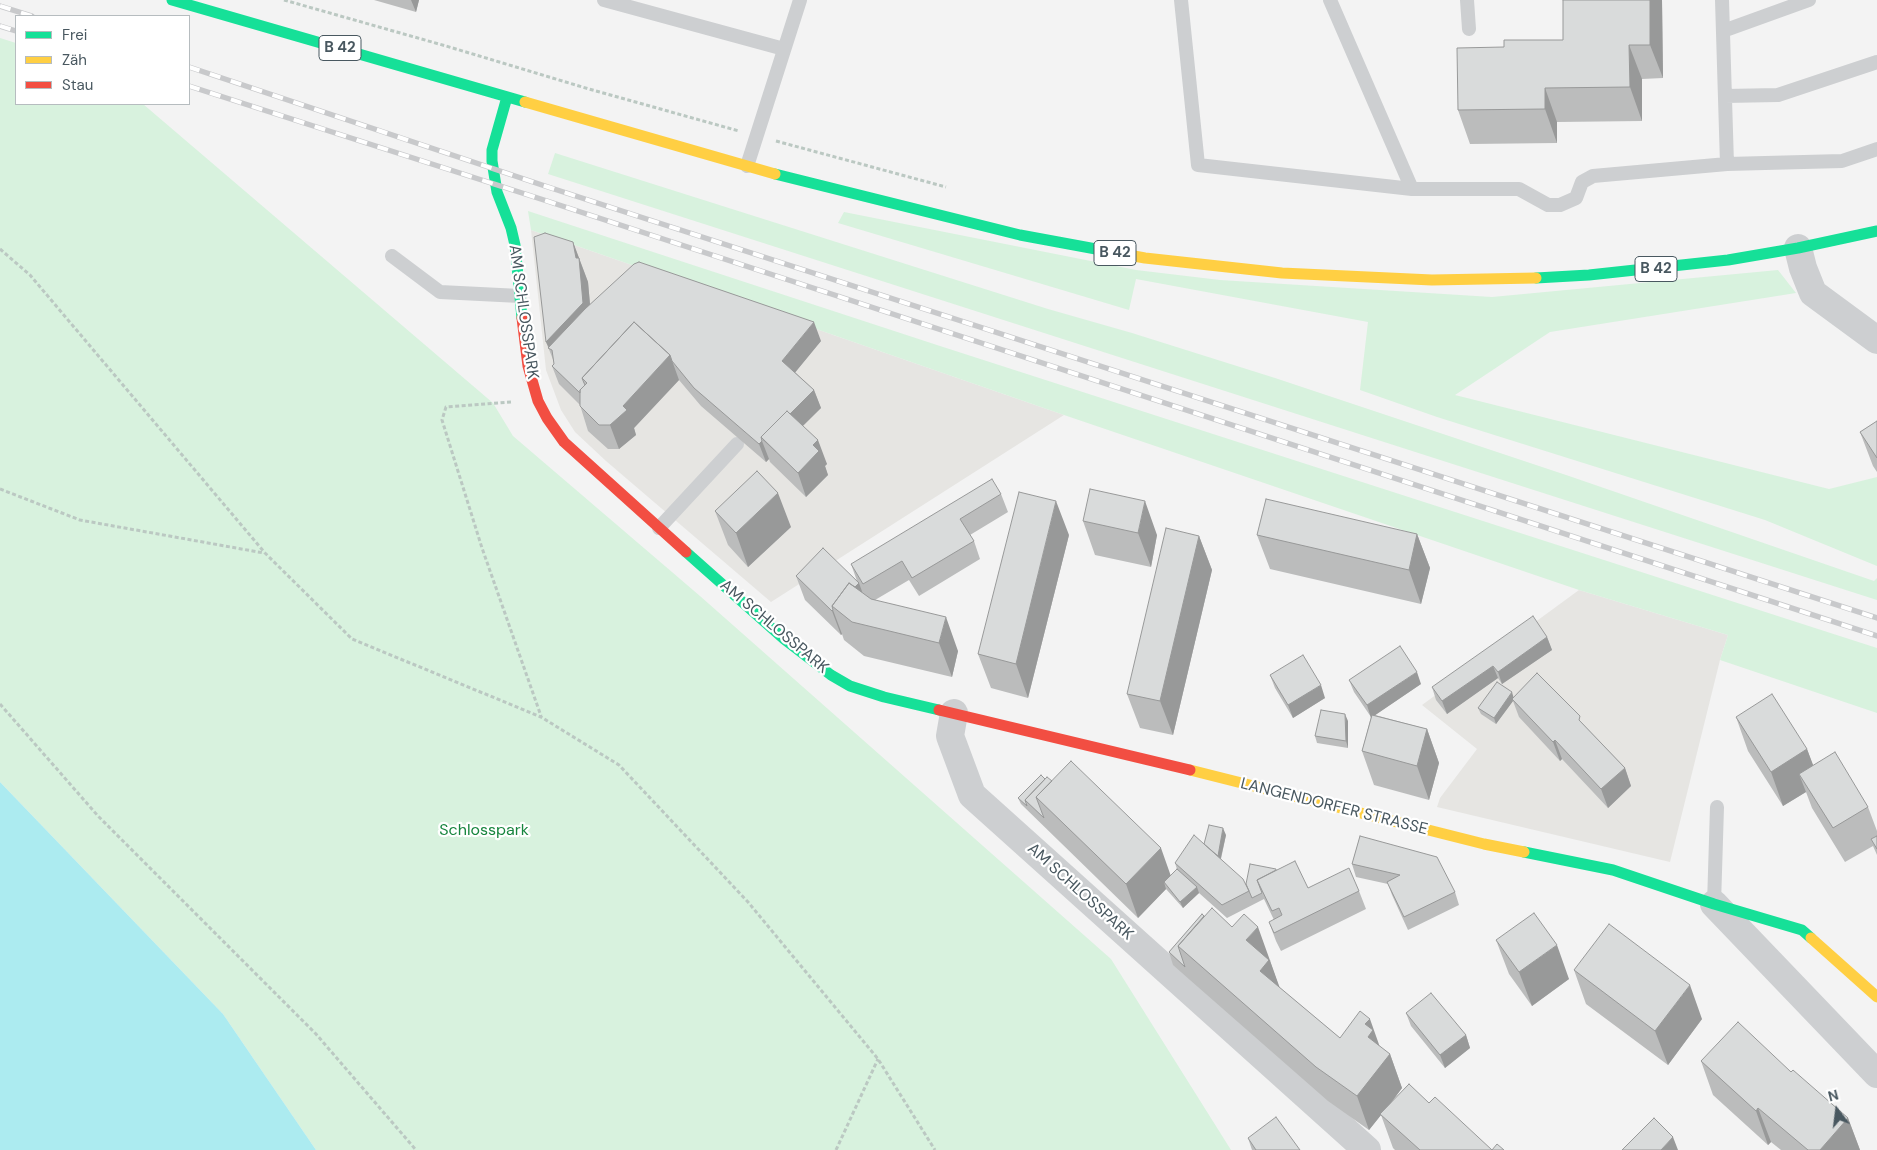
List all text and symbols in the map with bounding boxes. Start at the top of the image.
legend [15,15,190,105]
text: Frei [62,25,87,45]
road number: B 42 [319,36,361,60]
text: Zäh [62,50,87,70]
text: Stau [62,75,93,95]
road number: B 42 [1094,240,1136,266]
street label: AM SCHLOSSPARK [504,243,542,381]
road number: B 42 [1635,256,1677,282]
street label: AM SCHLOSSPARK [716,576,832,678]
street label: LANGENDORFER STRASSE [1238,774,1430,840]
park label: Schlosspark [439,821,529,841]
street label: AM SCHLOSSPARK [1023,839,1137,945]
north arrow [1812,1085,1862,1135]
text: N [1826,1085,1840,1106]

